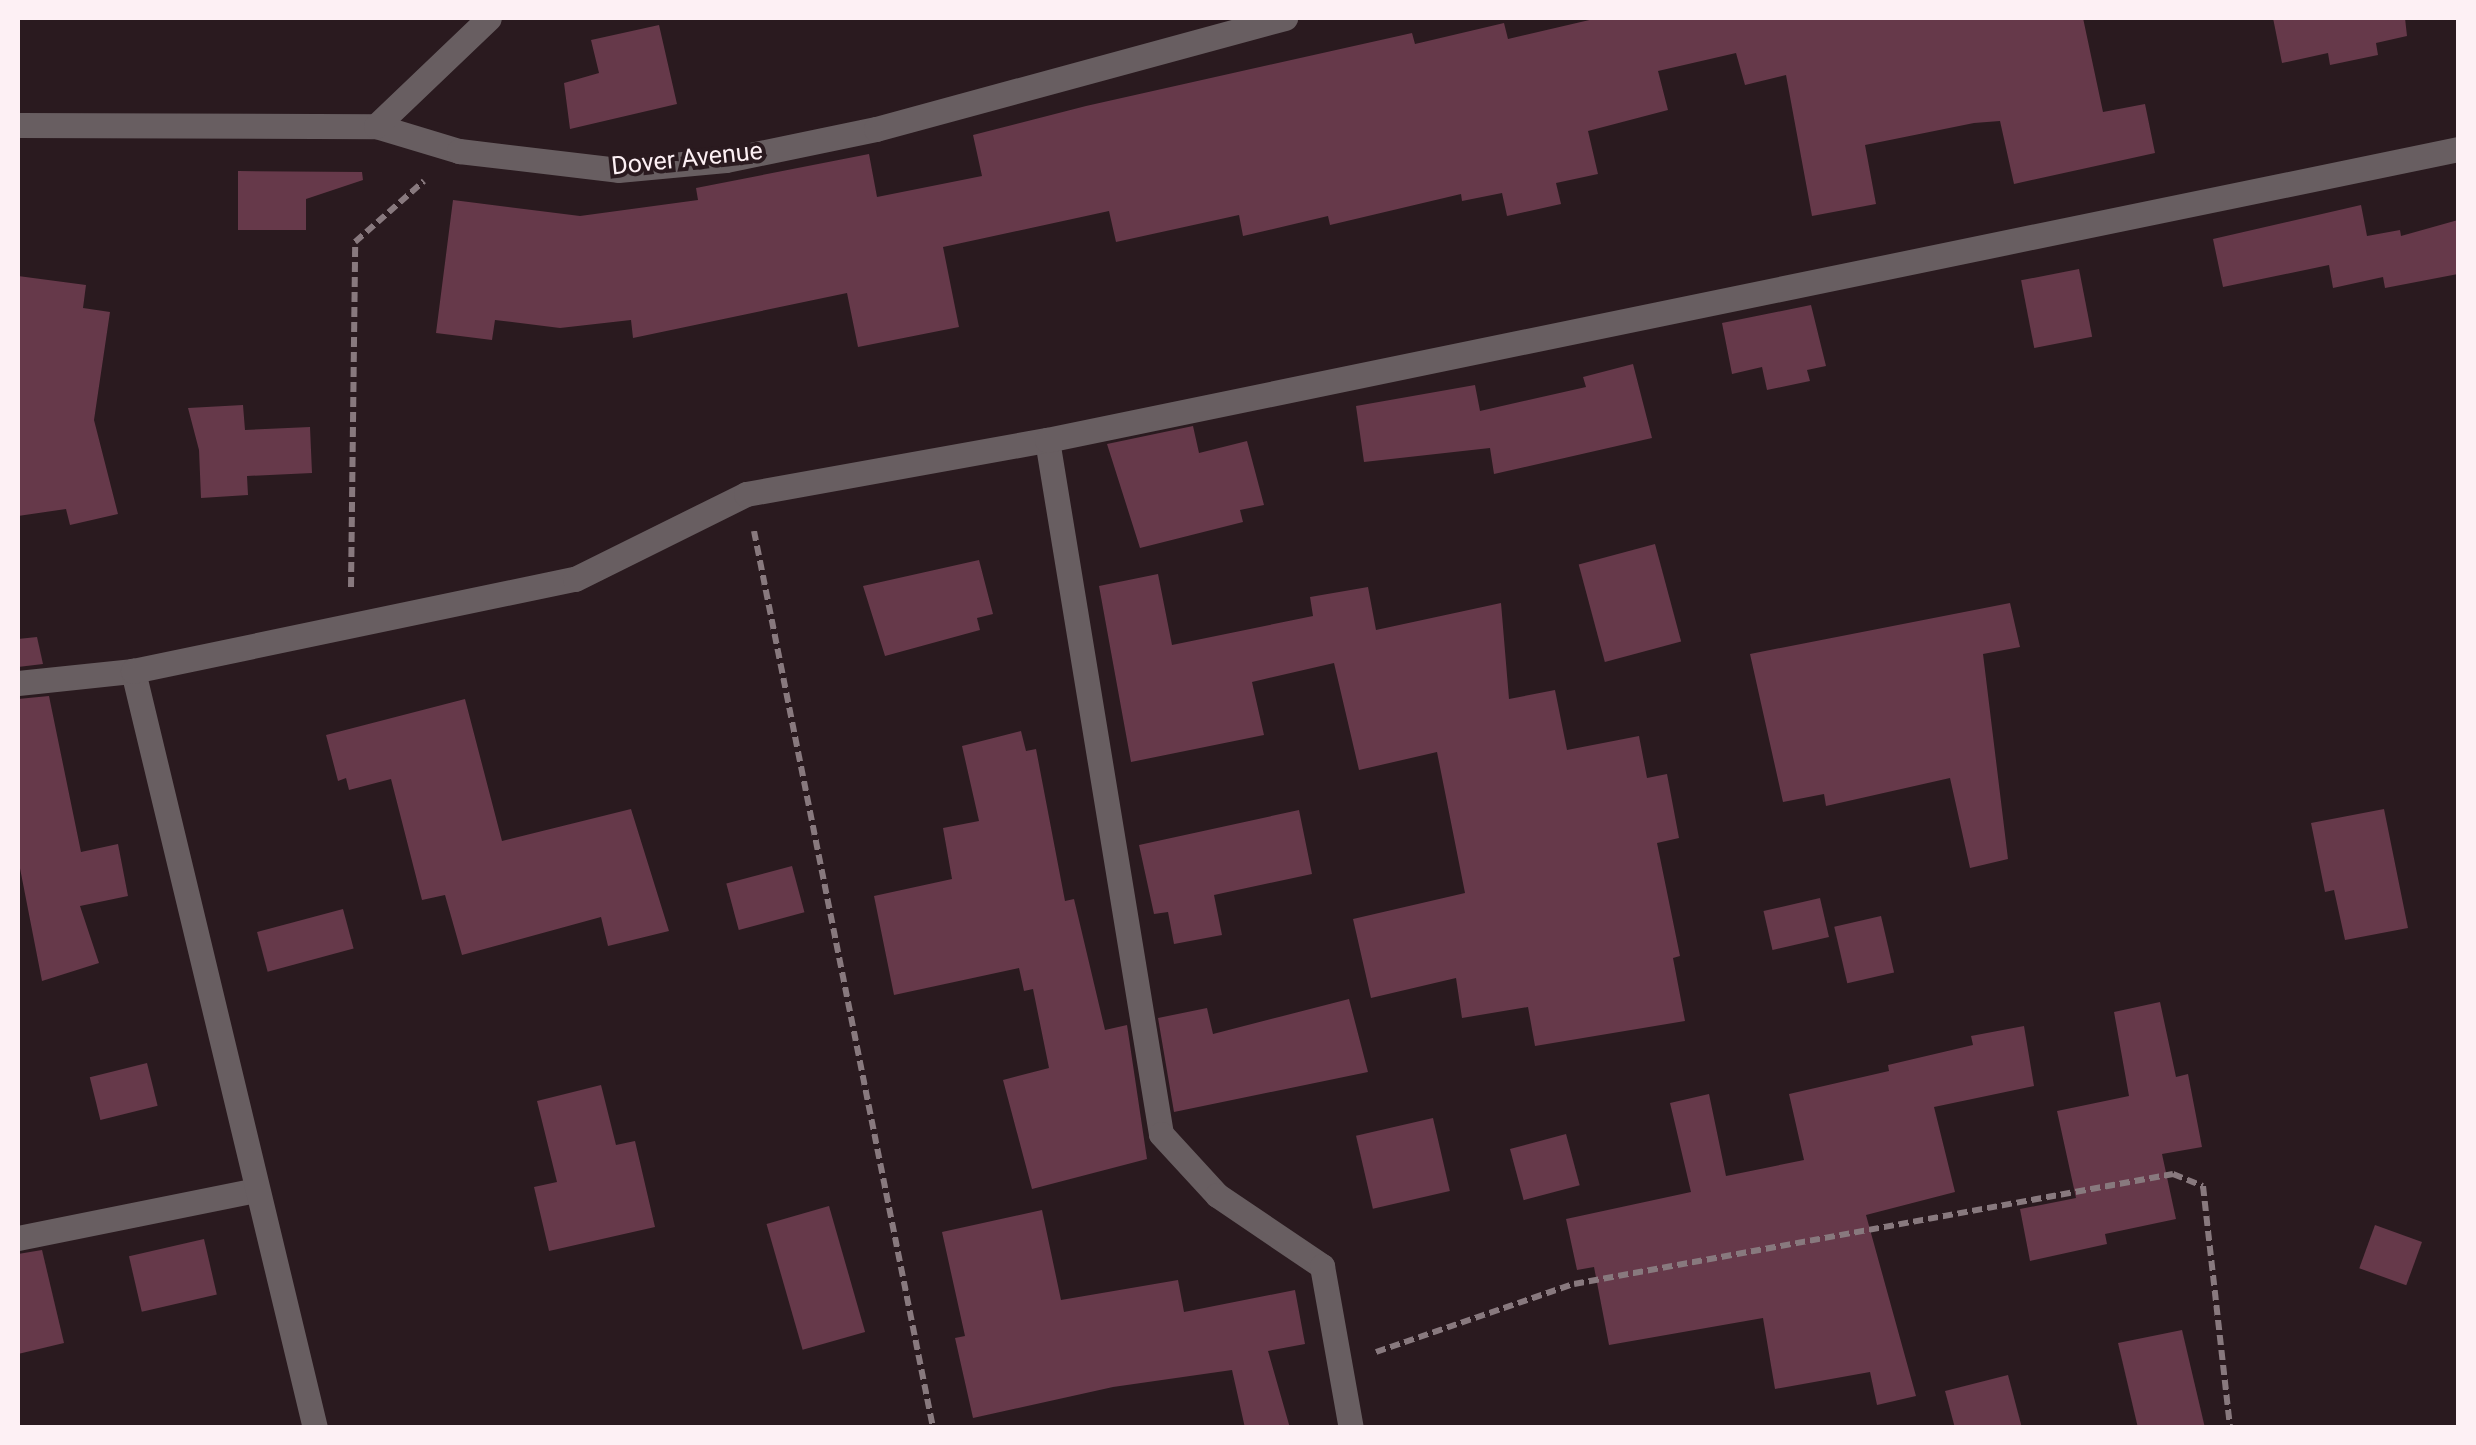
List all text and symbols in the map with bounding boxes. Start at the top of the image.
street label: Dover Avenue [610,136,764,182]

